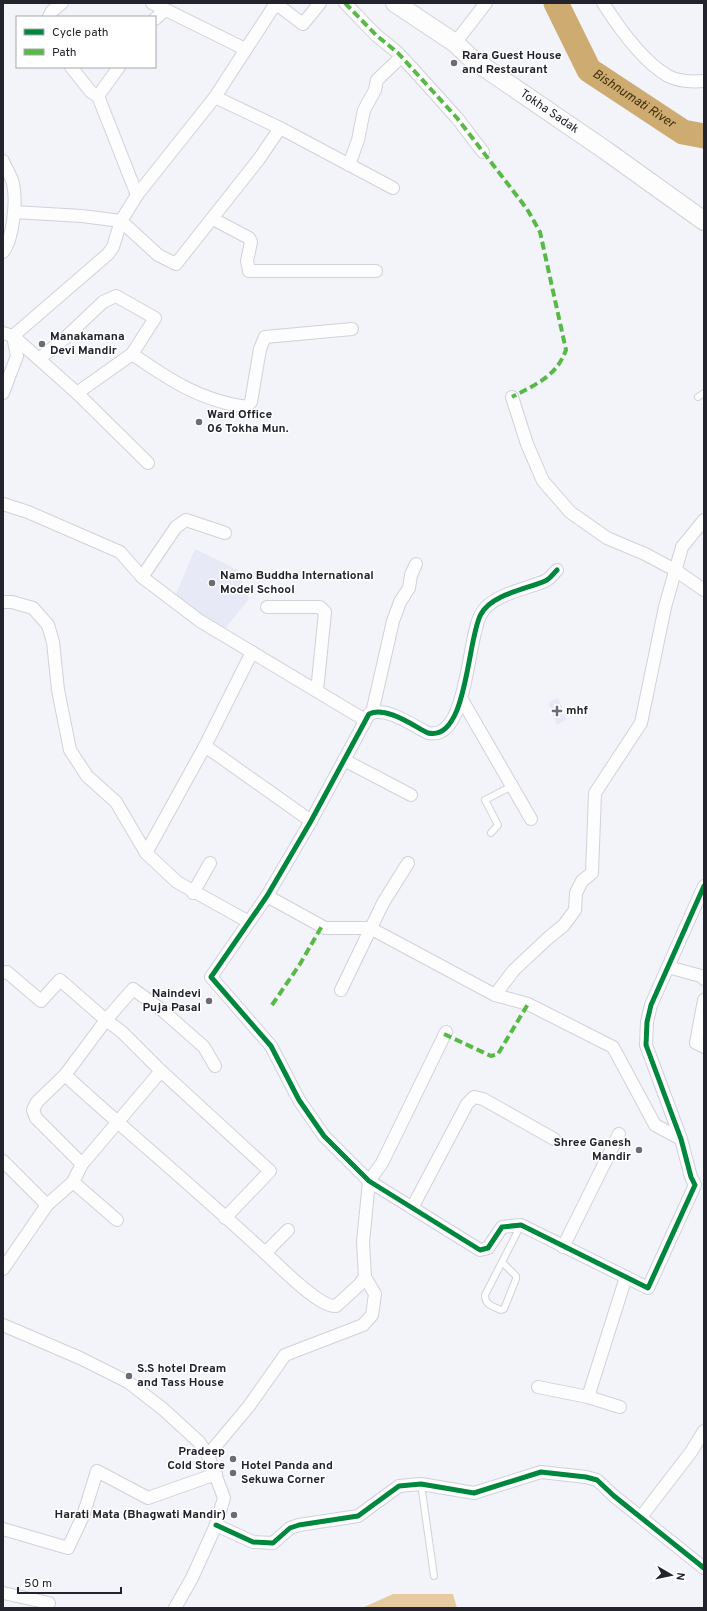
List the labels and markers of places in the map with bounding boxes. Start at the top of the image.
place label: Rara Guest House and Restaurant [462,48,562,78]
marker: Rara Guest House and Restaurant [449,58,459,68]
place label: Manakamana Devi Mandir [50,329,125,359]
marker: Manakamana Devi Mandir [37,339,47,349]
place label: Ward Office 06 Tokha Mun. [207,407,289,437]
marker: Ward Office 06 Tokha Mun. [194,417,204,427]
place label: Namo Buddha International Model School [220,568,374,598]
marker: Namo Buddha International Model School [207,578,217,588]
place label: mhf [566,703,589,719]
marker: mhf [551,705,563,717]
place label: Naindevi Puja Pasal [142,986,201,1016]
marker: Naindevi Puja Pasal [204,996,214,1006]
place label: Shree Ganesh Mandir [554,1135,631,1165]
marker: Shree Ganesh Mandir [634,1145,644,1155]
place label: S.S hotel Dream and Tass House [137,1361,226,1391]
marker: S.S hotel Dream and Tass House [124,1371,134,1381]
place label: Pradeep Cold Store [167,1444,225,1474]
marker: Pradeep Cold Store [228,1454,238,1464]
place label: Hotel Panda and Sekuwa Corner [241,1458,333,1488]
marker: Hotel Panda and Sekuwa Corner [228,1468,238,1478]
place label: Harati Mata (Bhagwati Mandir) [55,1507,226,1523]
marker: Harati Mata (Bhagwati Mandir) [229,1510,239,1520]

